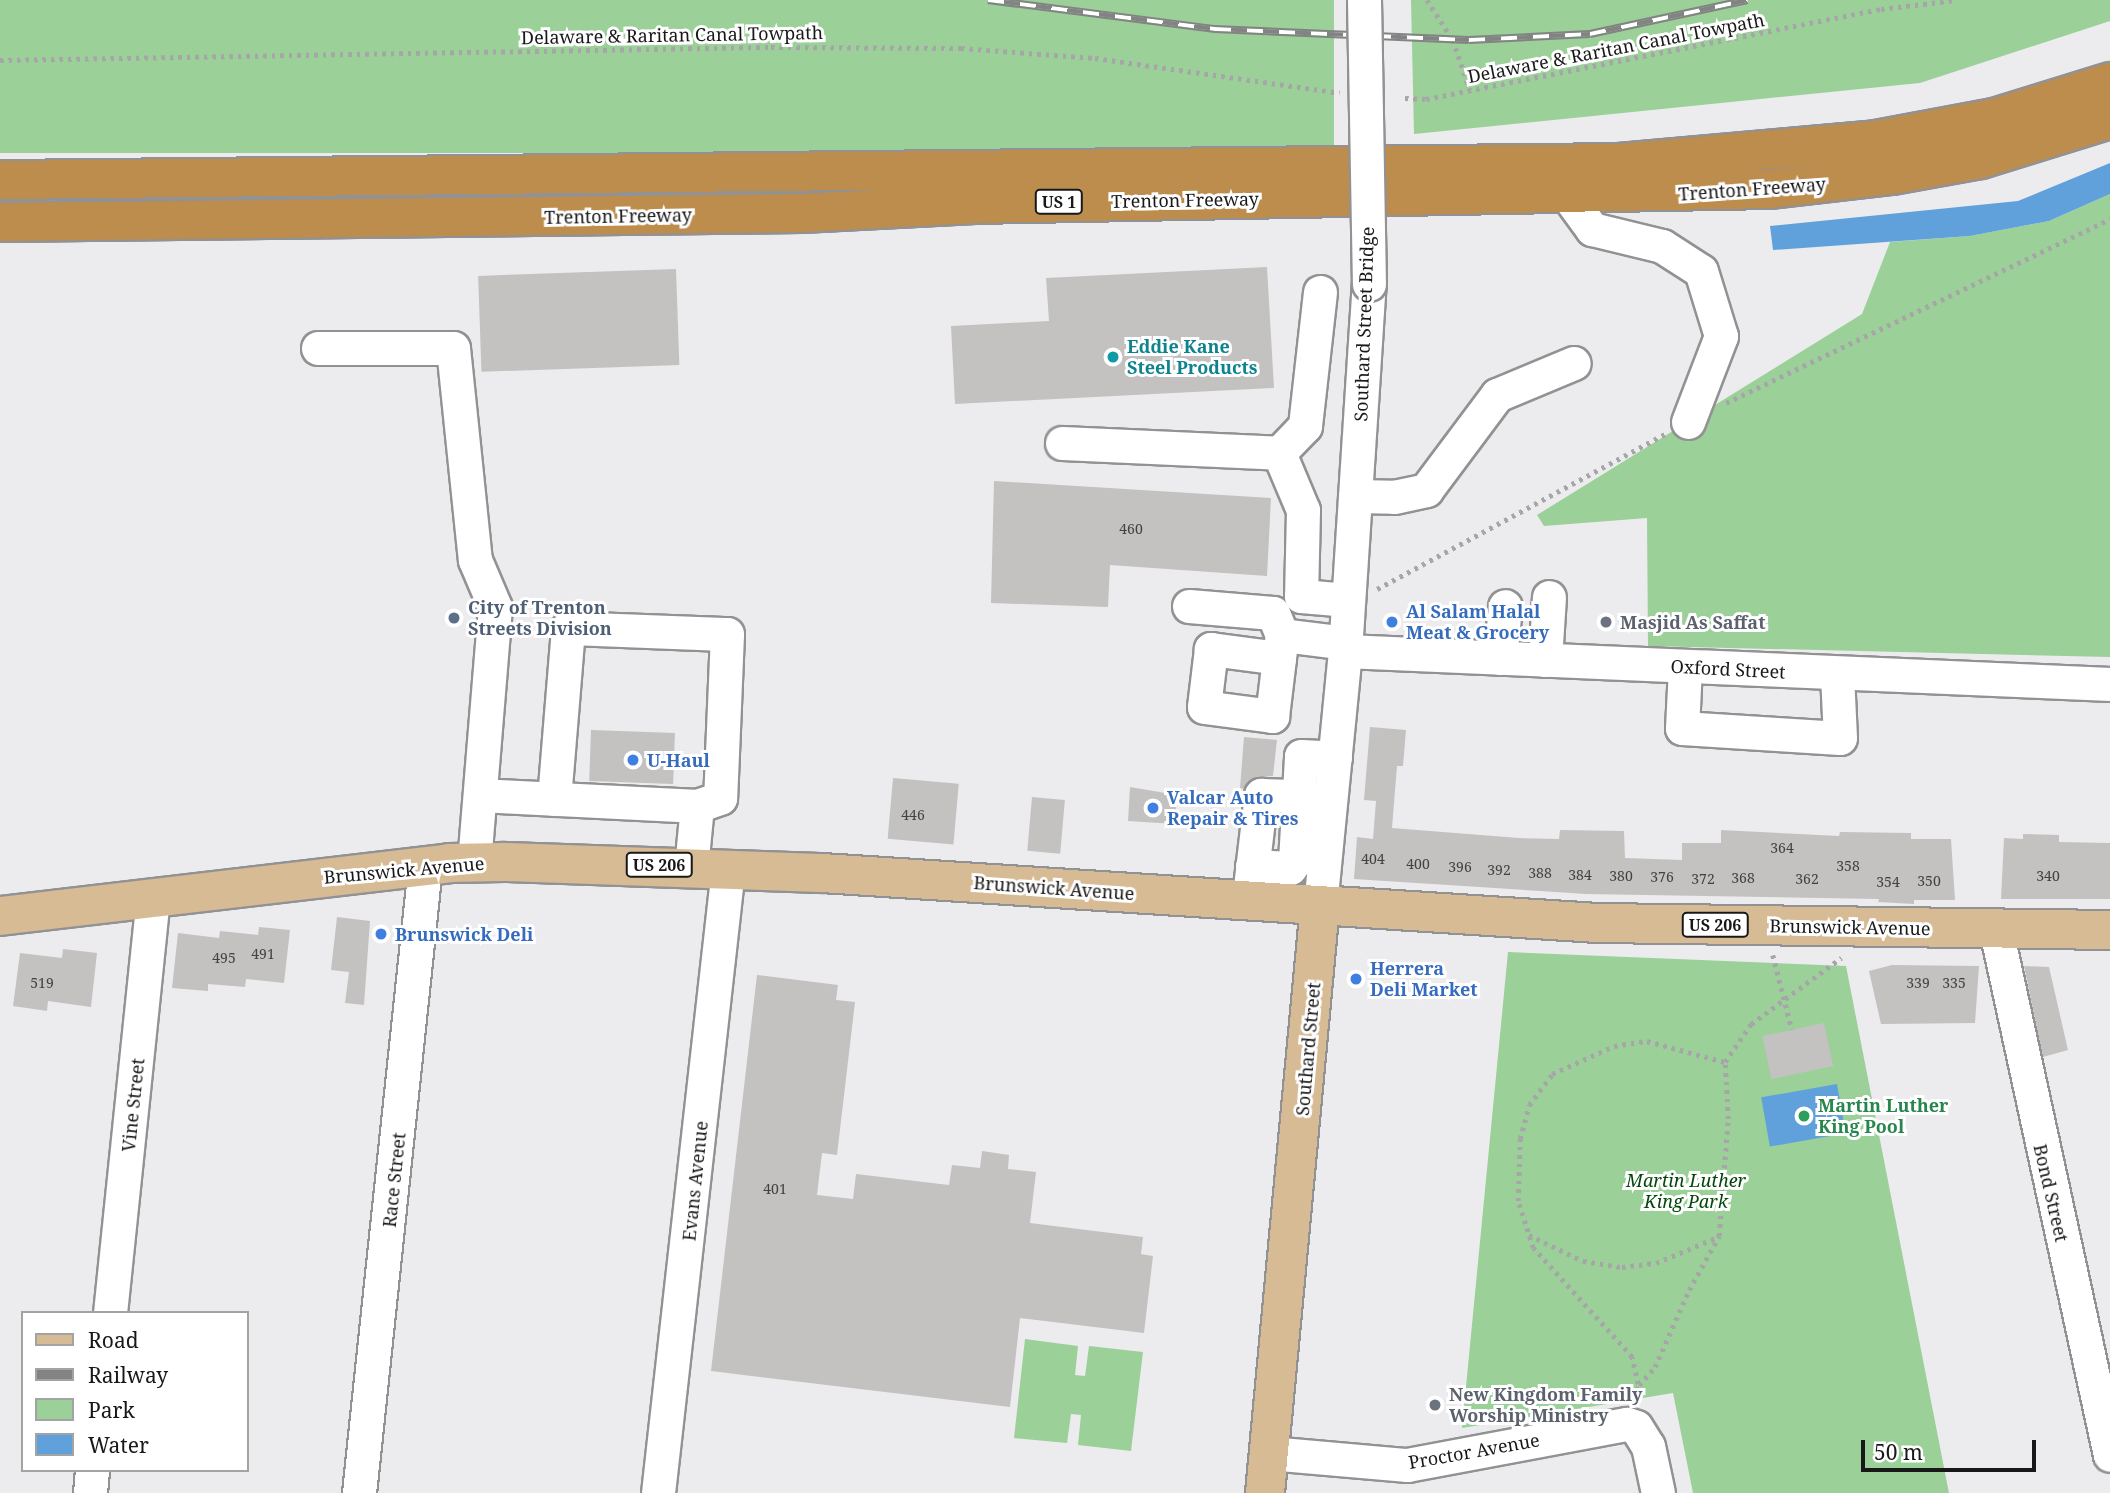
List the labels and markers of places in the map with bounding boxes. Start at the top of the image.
place label: Eddie Kane Steel Products [1127,336,1257,378]
marker: Eddie Kane Steel Products [1105,349,1121,365]
place label: City of Trenton Streets Division [468,597,612,640]
place label: Al Salam Halal Meat & Grocery [1406,601,1549,644]
marker: City of Trenton Streets Division [446,610,462,626]
place label: Masjid As Saffat [1620,611,1765,633]
marker: Al Salam Halal Meat & Grocery [1384,614,1400,630]
marker: Masjid As Saffat [1598,614,1614,630]
place label: U-Haul [647,749,710,771]
marker: U-Haul [625,752,641,768]
place label: Valcar Auto Repair & Tires [1167,787,1299,830]
marker: Valcar Auto Repair & Tires [1145,800,1161,816]
place label: Brunswick Deli [395,923,533,945]
marker: Brunswick Deli [373,926,389,942]
place label: Herrera Deli Market [1370,958,1477,1000]
marker: Herrera Deli Market [1348,971,1364,987]
place label: Martin Luther King Pool [1818,1095,1948,1138]
marker: Martin Luther King Pool [1796,1108,1812,1124]
place label: New Kingdom Family Worship Ministry [1449,1384,1642,1426]
marker: New Kingdom Family Worship Ministry [1427,1397,1443,1413]

